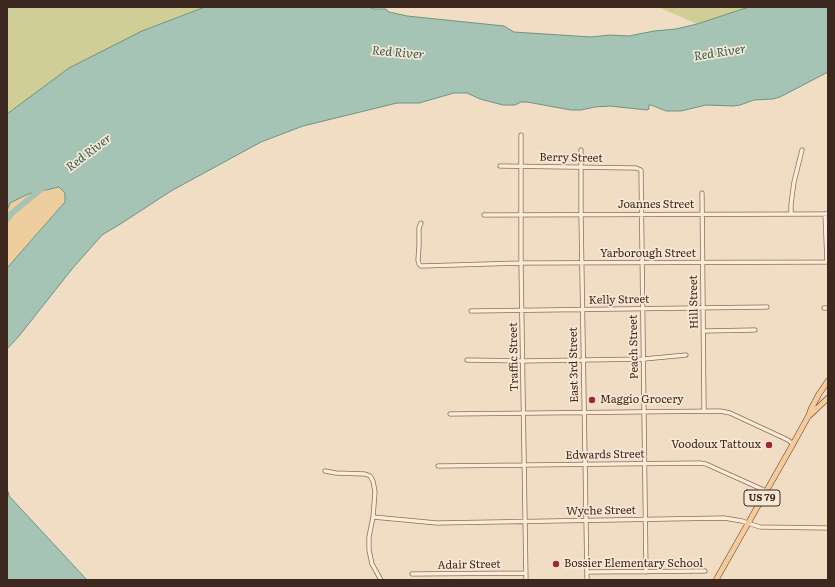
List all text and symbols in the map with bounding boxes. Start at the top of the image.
water label: Red River [693,42,747,64]
water label: Red River [371,44,425,62]
water label: Red River [64,131,114,175]
street label: Berry Street [539,151,603,165]
street label: Joannes Street [618,198,694,212]
street label: Yarborough Street [600,247,696,261]
street label: Hill Street [687,275,701,329]
street label: Kelly Street [589,293,649,307]
street label: Peach Street [627,315,641,379]
street label: Traffic Street [507,322,521,392]
street label: East 3rd Street [567,327,581,403]
place label: Maggio Grocery [600,393,684,407]
marker: Maggio Grocery [587,395,597,405]
place label: Voodoux Tattoux [671,438,761,452]
marker: Voodoux Tattoux [764,440,774,450]
street label: Edwards Street [565,448,645,462]
road number: US 79 [744,490,780,506]
street label: Wyche Street [566,504,636,518]
place label: Bossier Elementary School [564,557,703,571]
street label: Adair Street [437,558,501,572]
marker: Bossier Elementary School [551,559,561,569]

